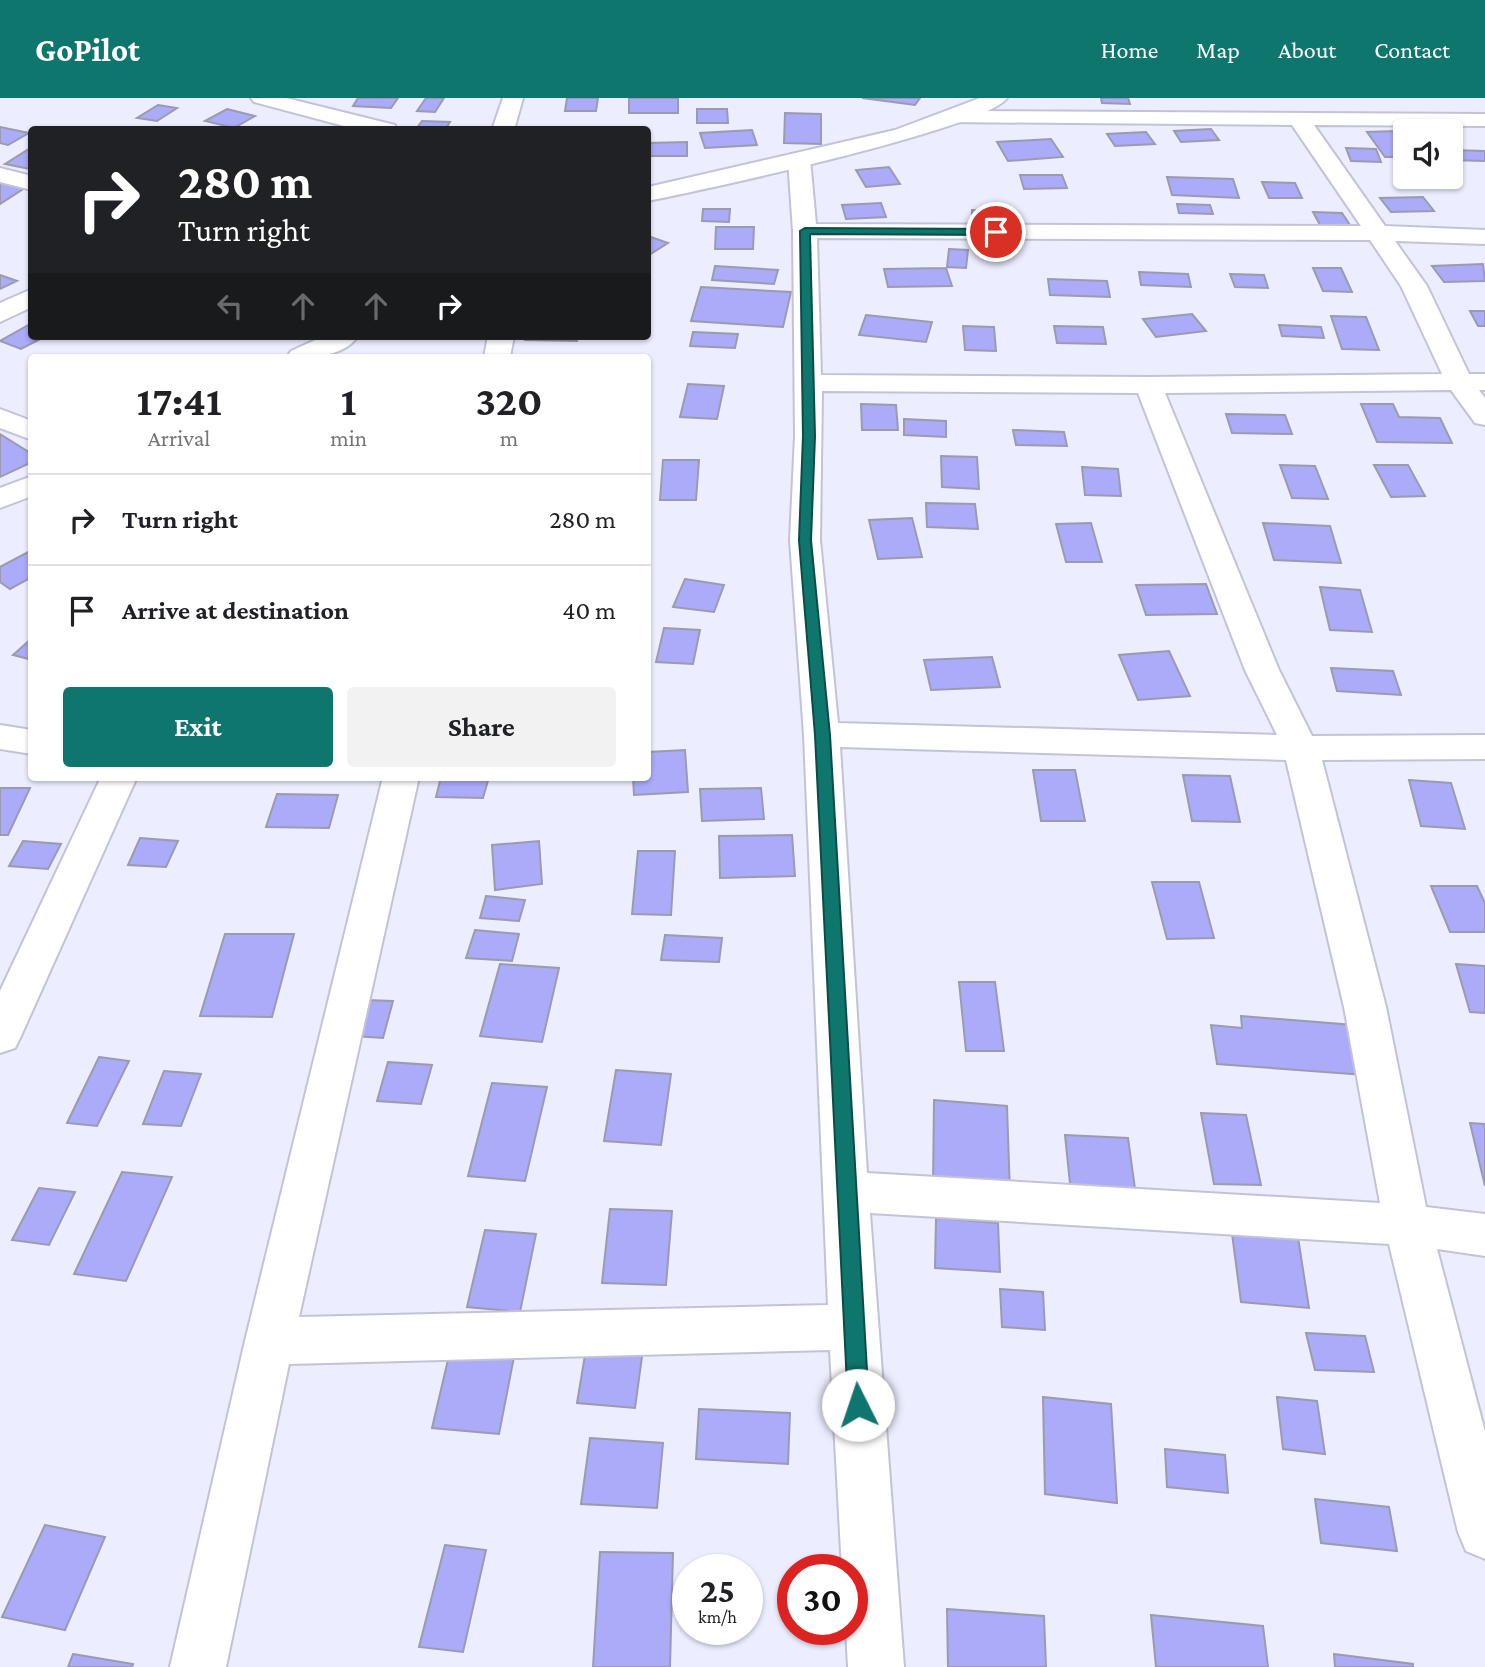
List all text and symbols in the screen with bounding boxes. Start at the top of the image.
text: GoPilot [35,31,140,68]
text: Home [1101,36,1158,63]
text: Map [1196,36,1240,63]
text: About [1278,36,1336,63]
text: Contact [1374,36,1450,63]
map controls [1393,119,1463,189]
button: sound [1393,119,1463,189]
icon: right [63,154,154,245]
text: 280 m [178,154,312,209]
pin [966,202,1026,262]
text: Turn right [178,212,310,248]
icon: arrive [977,213,1015,251]
icon: left [211,287,249,325]
icon: ahead [284,287,322,325]
icon: ahead [357,287,395,325]
icon: right [430,287,468,325]
text: 17:41 [136,377,222,424]
text: 1 [341,377,356,424]
text: 320 [475,377,543,424]
text: Arrival [148,425,210,451]
text: min [330,425,367,451]
text: m [500,425,518,451]
icon: right [63,501,101,539]
text: Turn right [122,505,238,534]
text: 280 m [549,505,616,534]
icon: arrive [63,592,101,630]
text: Arrive at destination [122,596,349,625]
text: 40 m [562,596,616,625]
button: Exit [63,687,333,767]
button: Share [347,687,616,767]
position arrow [821,1368,895,1442]
speed limit sign: 30 [777,1554,868,1645]
text: 25 [700,1571,735,1610]
text: km/h [698,1607,737,1627]

